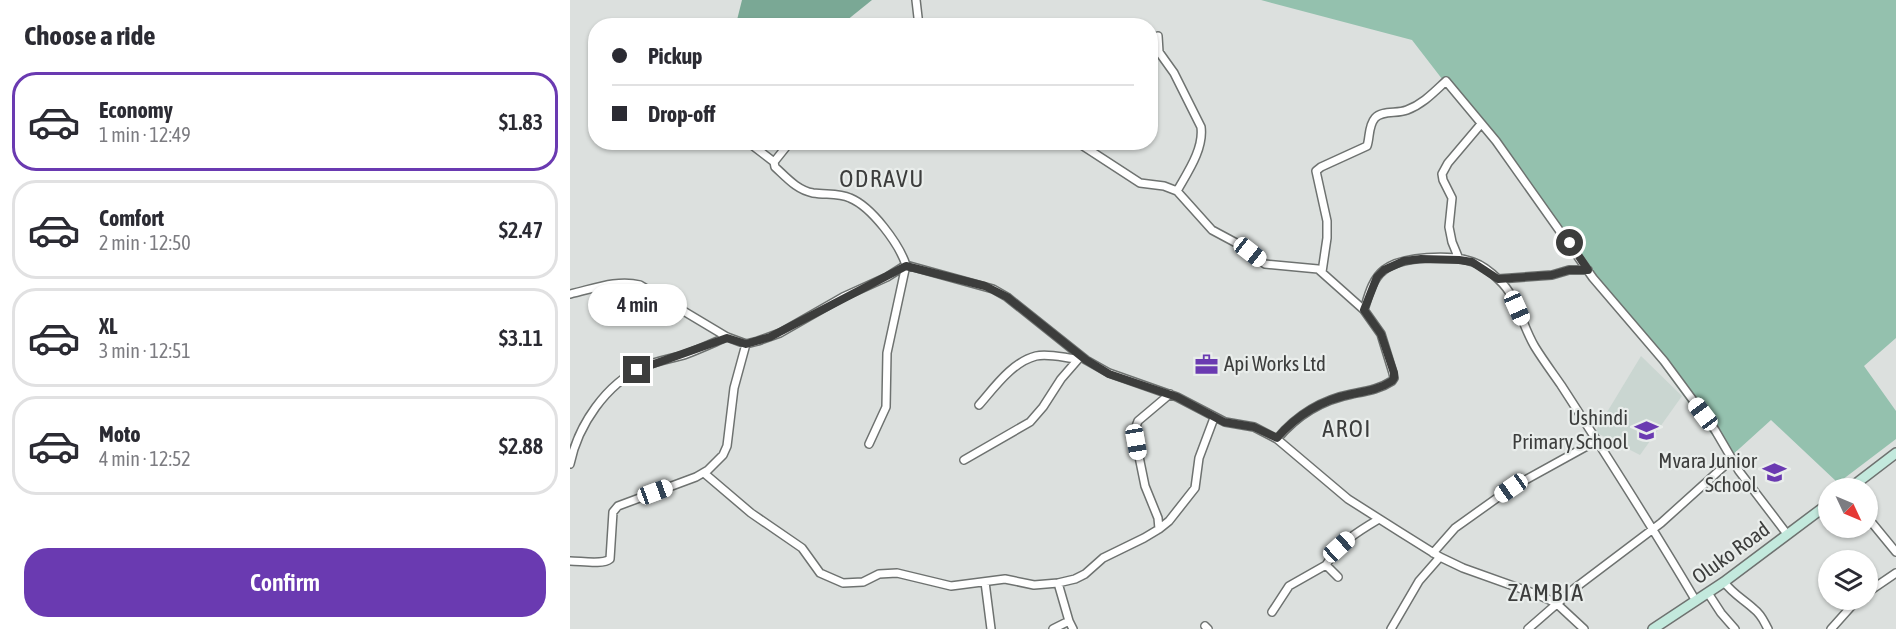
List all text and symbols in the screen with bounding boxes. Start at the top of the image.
text: Choose a ride [24,20,156,51]
text: Pickup [648,43,703,69]
icon: car [27,95,81,149]
text: Economy [99,97,173,123]
text: Drop-off [648,101,715,127]
text: $1.83 [499,109,543,135]
text: 1 min · 12:49 [99,123,191,146]
district label: ODRAVU [839,165,925,192]
icon: car [27,203,81,257]
text: Comfort [99,205,164,231]
text: $2.47 [499,217,543,243]
route start [1556,229,1583,256]
text: 2 min · 12:50 [99,231,191,254]
car [1230,234,1270,270]
callout: 4 min [587,283,686,325]
car [1501,288,1533,328]
text: 4 min [617,293,658,316]
icon: car [27,311,81,365]
text: XL [99,313,117,339]
text: $3.11 [499,325,543,351]
text: 3 min · 12:51 [99,339,191,362]
office icon: Api Works Ltd [1193,351,1219,377]
place label: Api Works Ltd [1224,351,1326,375]
route end [623,356,650,383]
car [1685,394,1721,434]
place label: Ushindi Primary School [1512,405,1628,453]
district label: AROI [1322,415,1372,442]
school or university icon: Ushindi Primary School [1633,417,1659,443]
icon: car [27,419,81,473]
text: Moto [99,421,141,447]
car [1124,423,1148,461]
text: $2.88 [499,433,543,459]
text: 4 min · 12:52 [99,447,191,470]
place label: Mvara Junior School [1658,448,1758,496]
school or university icon: Mvara Junior School [1762,460,1788,486]
car [1491,470,1531,506]
car [635,477,675,507]
north arrow [1818,478,1878,538]
map controls [1818,478,1878,610]
street label: Oluko Road [1687,516,1774,588]
car [1320,528,1358,566]
button: Confirm [24,548,546,617]
button: layers [1818,550,1878,610]
district label: ZAMBIA [1508,579,1584,606]

